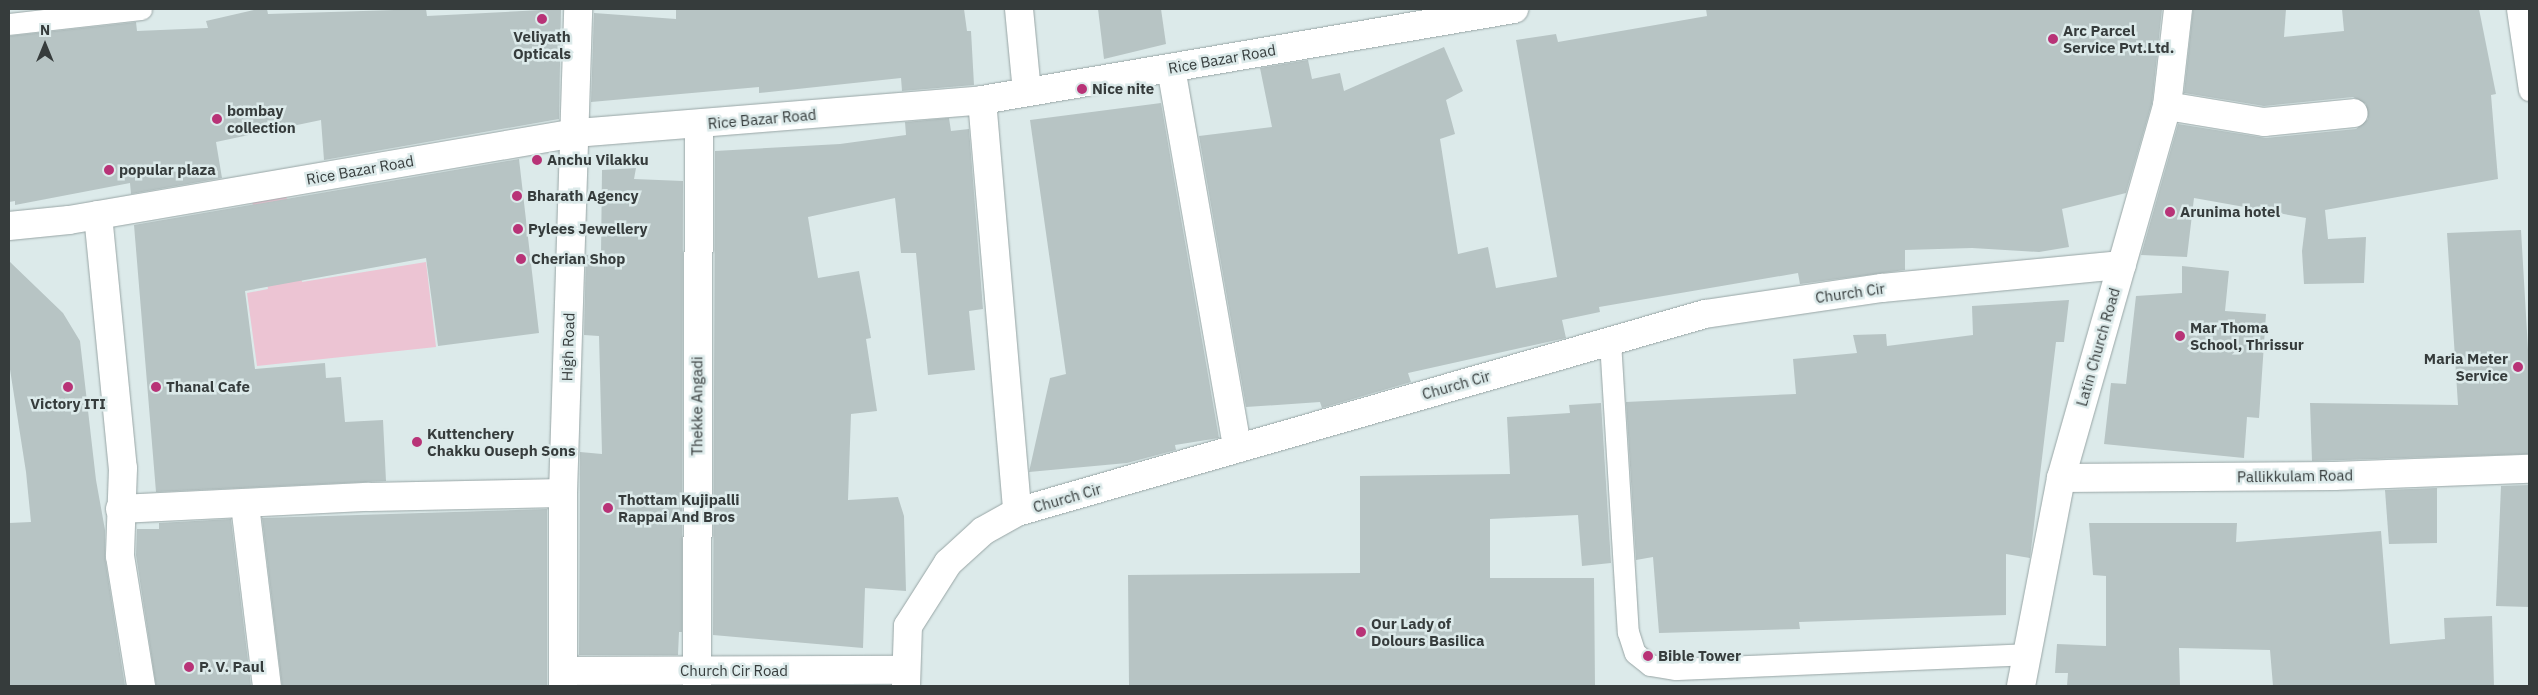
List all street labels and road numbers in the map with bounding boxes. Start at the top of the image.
street label: Rice Bazar Road [1167,41,1277,77]
street label: Rice Bazar Road [707,105,817,133]
street label: Rice Bazar Road [305,152,415,188]
street label: Church Cir [1814,279,1886,307]
street label: Latin Church Road [2072,286,2124,408]
street label: High Road [558,312,578,382]
street label: Thekke Angadi [688,356,706,456]
street label: Church Cir [1420,367,1492,403]
street label: Pallikkulam Road [2237,466,2353,486]
street label: Church Cir [1031,480,1103,516]
street label: Church Cir Road [680,662,788,680]

